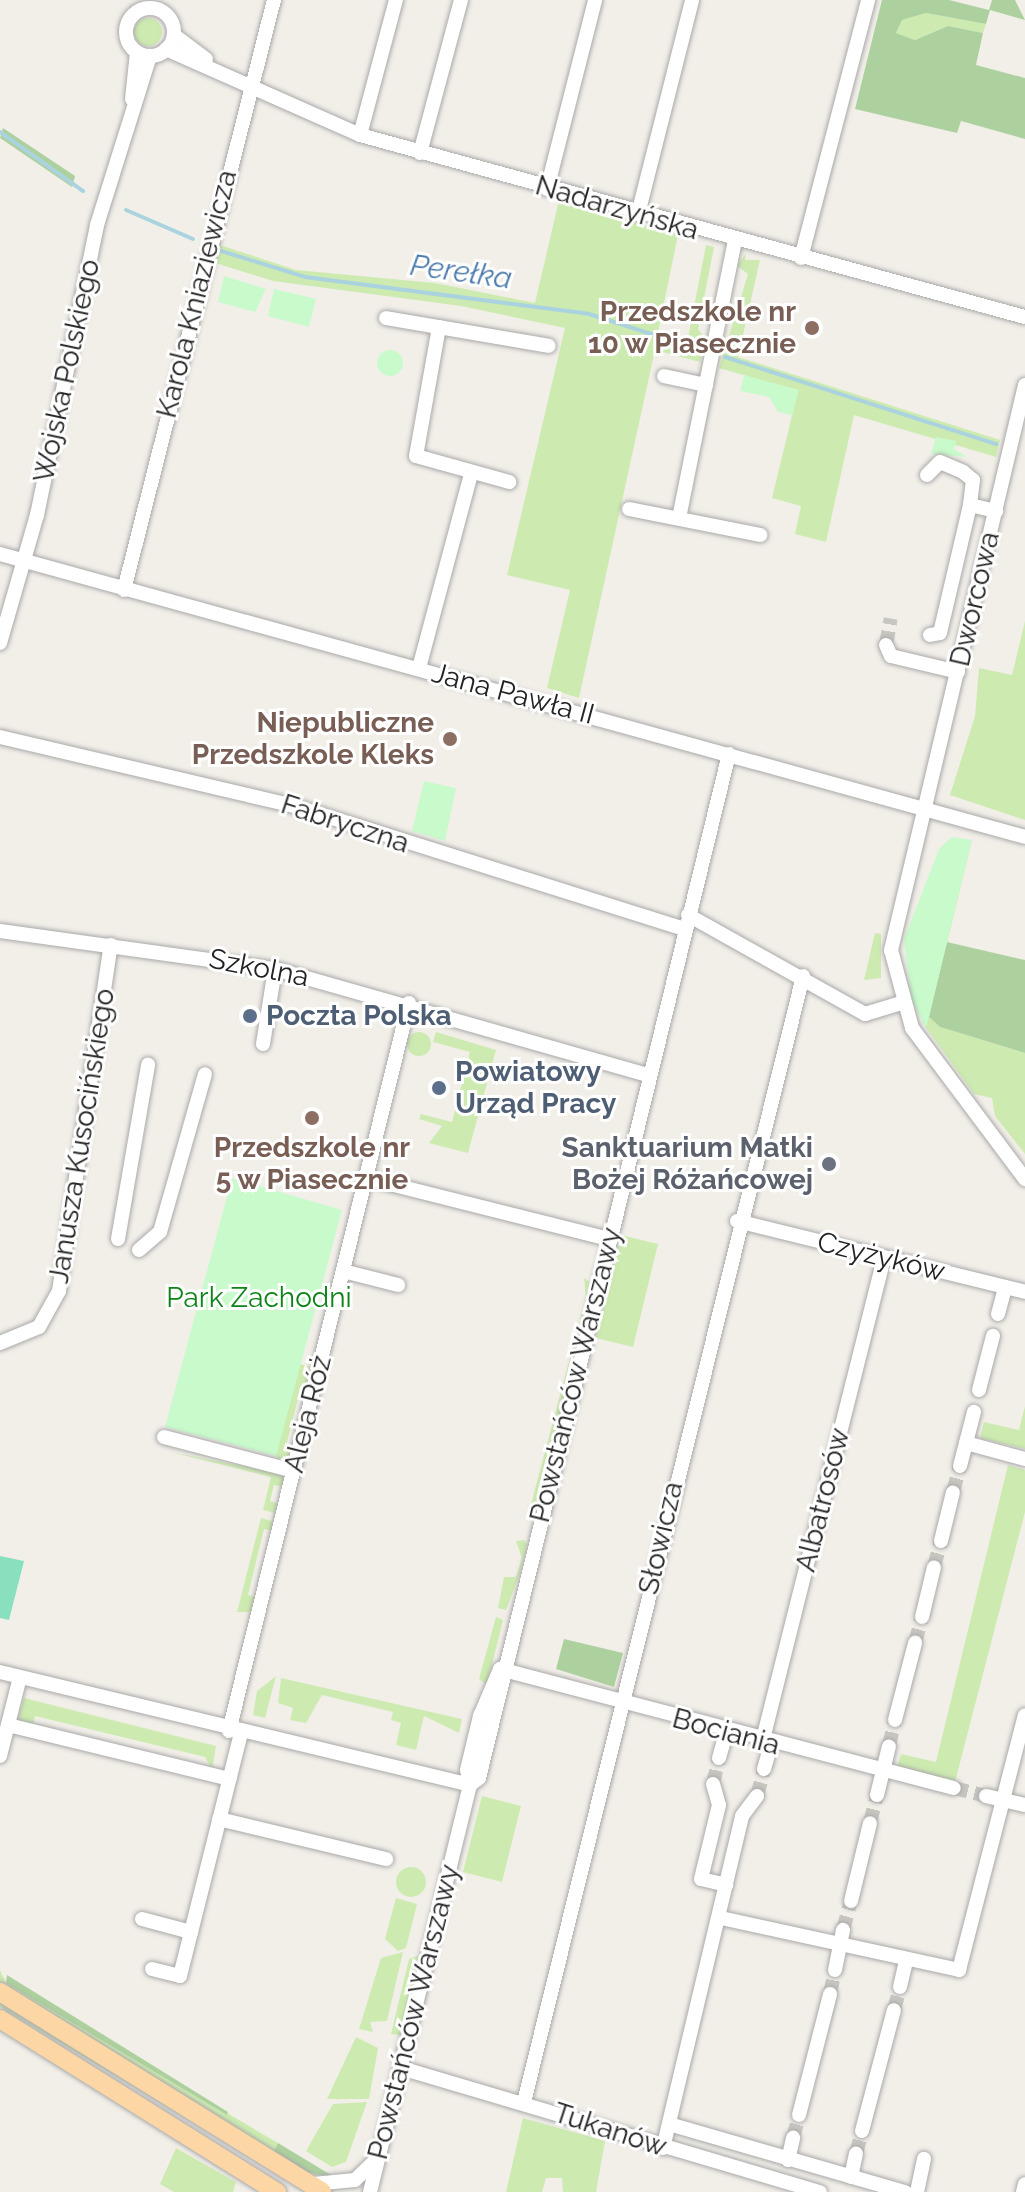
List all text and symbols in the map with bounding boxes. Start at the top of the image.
street label: Karola Kniaziewicza [150,167,244,421]
street label: Nadarzyńska [532,169,702,247]
water label: Perełka [408,247,514,297]
street label: Wojska Polskiego [27,256,107,486]
place label: Przedszkole nr 10 w Piasecznie [586,295,796,361]
marker: Przedszkole nr 10 w Piasecznie [803,319,821,337]
street label: Dworcowa [943,528,1007,670]
street label: Jana Pawła II [428,656,598,732]
place label: Niepubliczne Przedszkole Kleks [192,706,434,772]
marker: Niepubliczne Przedszkole Kleks [441,730,459,748]
street label: Fabryczna [277,788,413,860]
street label: Szkolna [206,942,312,994]
street label: Janusza Kusocińskiego [42,986,122,1286]
place label: Poczta Polska [266,999,452,1033]
marker: Poczta Polska [241,1007,259,1025]
place label: Powiatowy Urząd Pracy [455,1055,616,1121]
marker: Powiatowy Urząd Pracy [430,1079,448,1097]
marker: Przedszkole nr 5 w Piasecznie [303,1109,321,1127]
place label: Przedszkole nr 5 w Piasecznie [214,1131,410,1197]
place label: Sanktuarium Matki Bożej Różańcowej [562,1131,813,1197]
marker: Sanktuarium Matki Bożej Różańcowej [820,1155,838,1173]
street label: Powstańców Warszawy [523,1223,629,1527]
street label: Czyżyków [814,1225,948,1289]
park label: Park Zachodni [166,1281,352,1315]
street label: Aleja Róż [277,1352,339,1476]
street label: Albatrosów [789,1425,857,1575]
street label: Słowicza [632,1478,690,1598]
street label: Bociania [669,1702,783,1762]
street label: Powstańców Warszawy [361,1860,467,2164]
street label: Tukanów [549,2096,671,2164]

